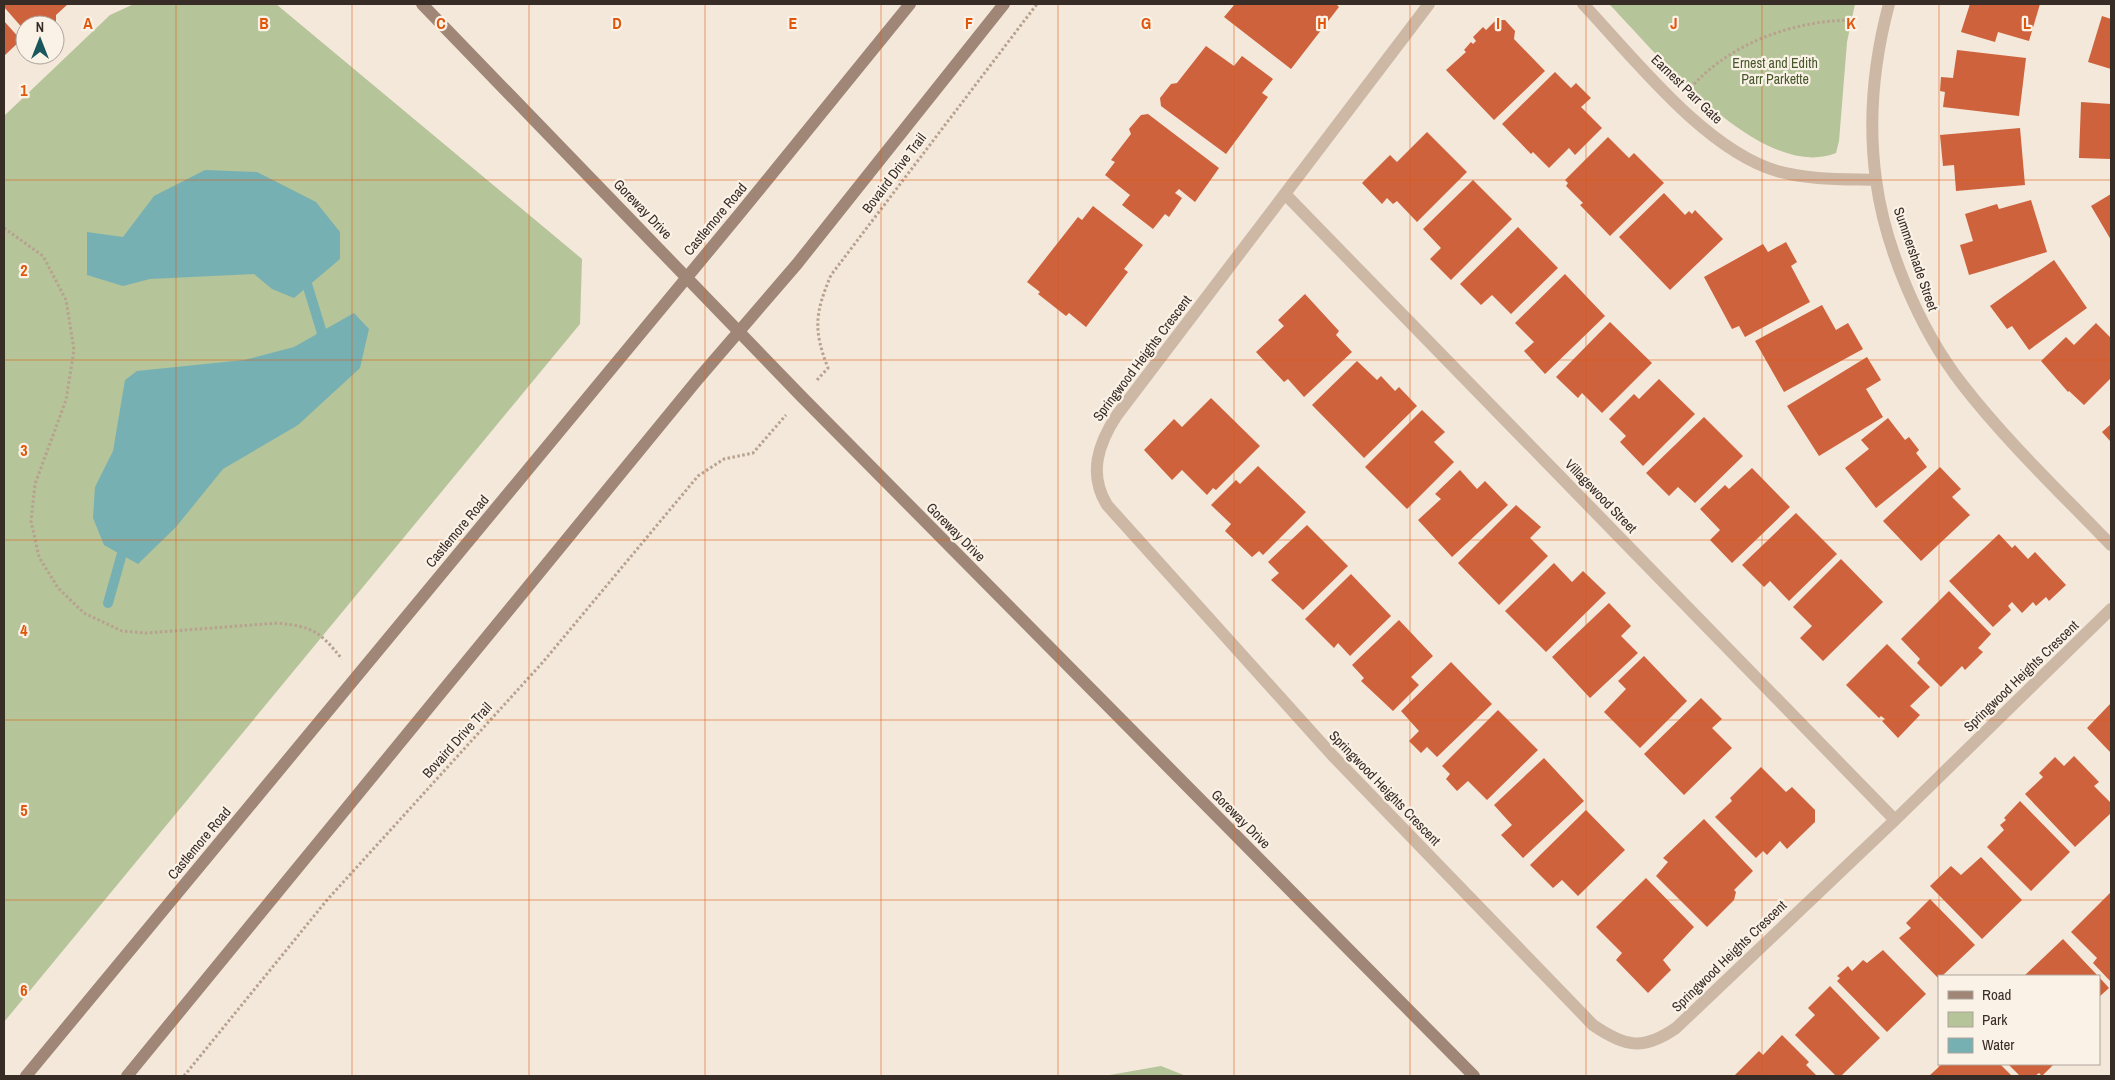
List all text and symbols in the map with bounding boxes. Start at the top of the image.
text: A [83,12,93,34]
text: B [259,12,269,34]
text: C [436,12,446,34]
text: D [612,12,622,34]
text: E [789,12,798,34]
text: F [965,12,973,34]
text: G [1141,12,1151,34]
text: H [1317,12,1327,34]
text: I [1496,12,1500,34]
text: J [1670,12,1678,34]
text: K [1846,12,1856,34]
text: L [2023,12,2031,34]
north arrow [15,15,65,65]
text: N [36,18,44,36]
street label: Earnest Parr Gate [1647,50,1727,128]
park label: Ernest and Edith Parr Parkette [1732,54,1818,88]
text: 1 [20,79,28,101]
street label: Bovaird Drive Trail [858,129,930,217]
street label: Goreway Drive [610,175,676,243]
street label: Castlemore Road [679,179,751,259]
street label: Summershade Street [1890,205,1942,313]
text: 2 [20,259,28,281]
street label: Springwood Heights Crescent [1089,291,1195,425]
text: 3 [20,439,28,461]
street label: Villagewood Street [1561,455,1641,537]
street label: Castlemore Road [421,491,493,571]
street label: Goreway Drive [923,499,989,565]
street label: Springwood Heights Crescent [1960,616,2082,736]
text: 4 [20,619,28,641]
street label: Bovaird Drive Trail [418,698,496,782]
street label: Springwood Heights Crescent [1325,727,1445,849]
street label: Goreway Drive [1208,786,1274,852]
text: 5 [20,799,28,821]
street label: Castlemore Road [163,803,235,883]
street label: Springwood Heights Crescent [1668,896,1790,1016]
legend [1938,975,2100,1065]
text: 6 [20,979,28,1001]
text: Road [1982,984,2011,1005]
text: Park [1982,1009,2008,1030]
text: Water [1982,1034,2014,1055]

